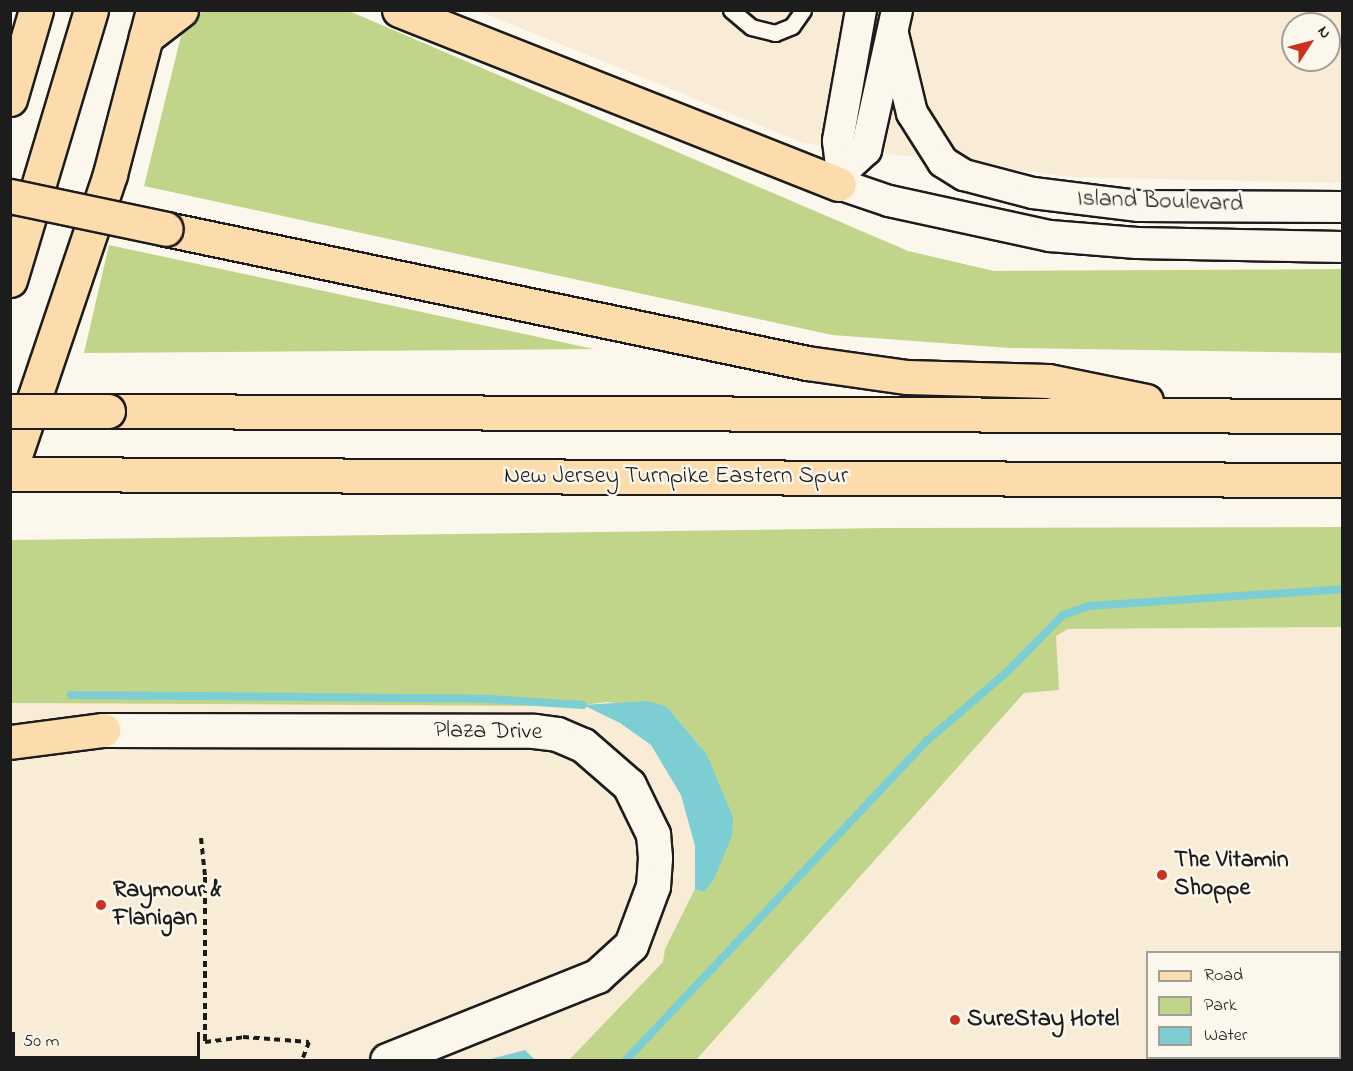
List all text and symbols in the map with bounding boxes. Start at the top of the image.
north arrow [1281,12,1341,72]
text: N [1311,21,1337,44]
street label: Island Boulevard [1076,185,1244,219]
street label: New Jersey Turnpike Eastern Spur [504,463,848,491]
street label: Plaza Drive [433,717,543,747]
place label: The Vitamin Shoppe [1174,847,1289,903]
marker: The Vitamin Shoppe [1155,868,1169,882]
place label: Raymour & Flanigan [113,877,222,933]
marker: Raymour & Flanigan [94,898,108,912]
legend [1146,951,1341,1059]
text: Road [1204,963,1243,989]
text: Park [1204,993,1237,1019]
place label: SureStay Hotel [967,1006,1119,1034]
marker: SureStay Hotel [948,1013,962,1027]
scale bar [15,1020,202,1058]
text: Water [1204,1023,1247,1049]
text: 50 m [23,1029,60,1055]

